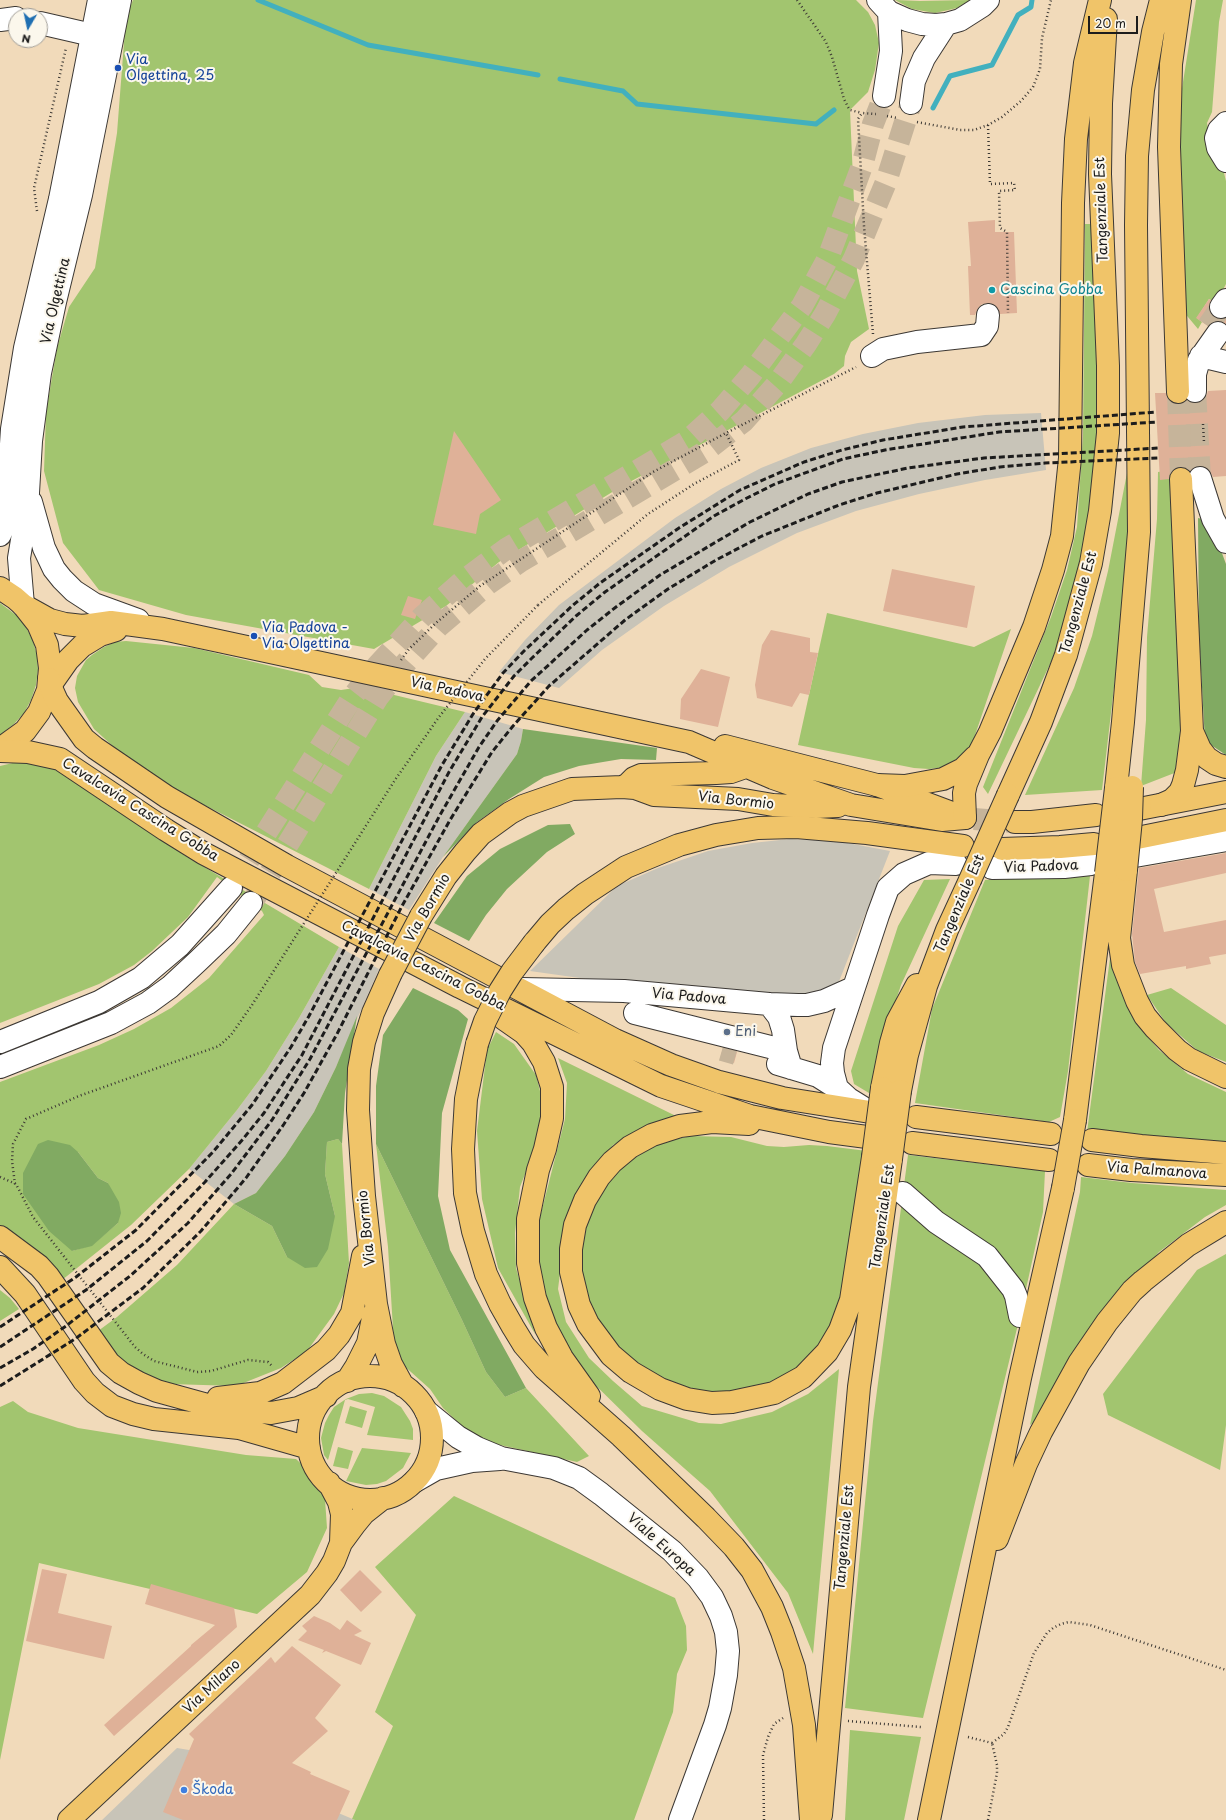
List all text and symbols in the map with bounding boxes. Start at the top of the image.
north arrow [8,8,48,48]
scale bar [1090,8,1140,34]
text: 20 m [1095,14,1126,32]
text: N [21,30,32,48]
place label: Via Olgettina, 25 [126,52,214,84]
marker: Via Olgettina, 25 [113,63,123,73]
street label: Tangenziale Est [1092,157,1112,263]
street label: Via Olgettina [38,256,74,346]
place label: Cascina Gobba [1000,282,1103,298]
marker: Cascina Gobba [987,285,997,295]
street label: Tangenziale Est [1057,550,1101,656]
place label: Via Padova - Via Olgettina [262,620,350,652]
marker: Via Padova - Via Olgettina [249,631,259,641]
street label: Via Padova [409,674,485,706]
street label: Cavalcavia Cascina Gobba [59,755,221,865]
street label: Via Bormio [697,789,775,813]
street label: Tangenziale Est [932,852,988,956]
street label: Via Padova [1003,857,1079,877]
street label: Via Bormio [402,871,454,945]
street label: Cavalcavia Cascina Gobba [338,917,508,1015]
street label: Via Padova [651,985,727,1009]
place label: Eni [735,1024,756,1040]
marker: Eni [722,1027,732,1037]
street label: Via Palmanova [1106,1159,1208,1183]
street label: Tangenziale Est [867,1163,899,1271]
street label: Via Bormio [355,1189,379,1267]
street label: Tangenziale Est [832,1485,858,1591]
street label: Viale Europa [623,1510,699,1580]
street label: Via Milano [180,1656,244,1718]
place label: Škoda [192,1782,234,1798]
marker: Škoda [179,1785,189,1795]

